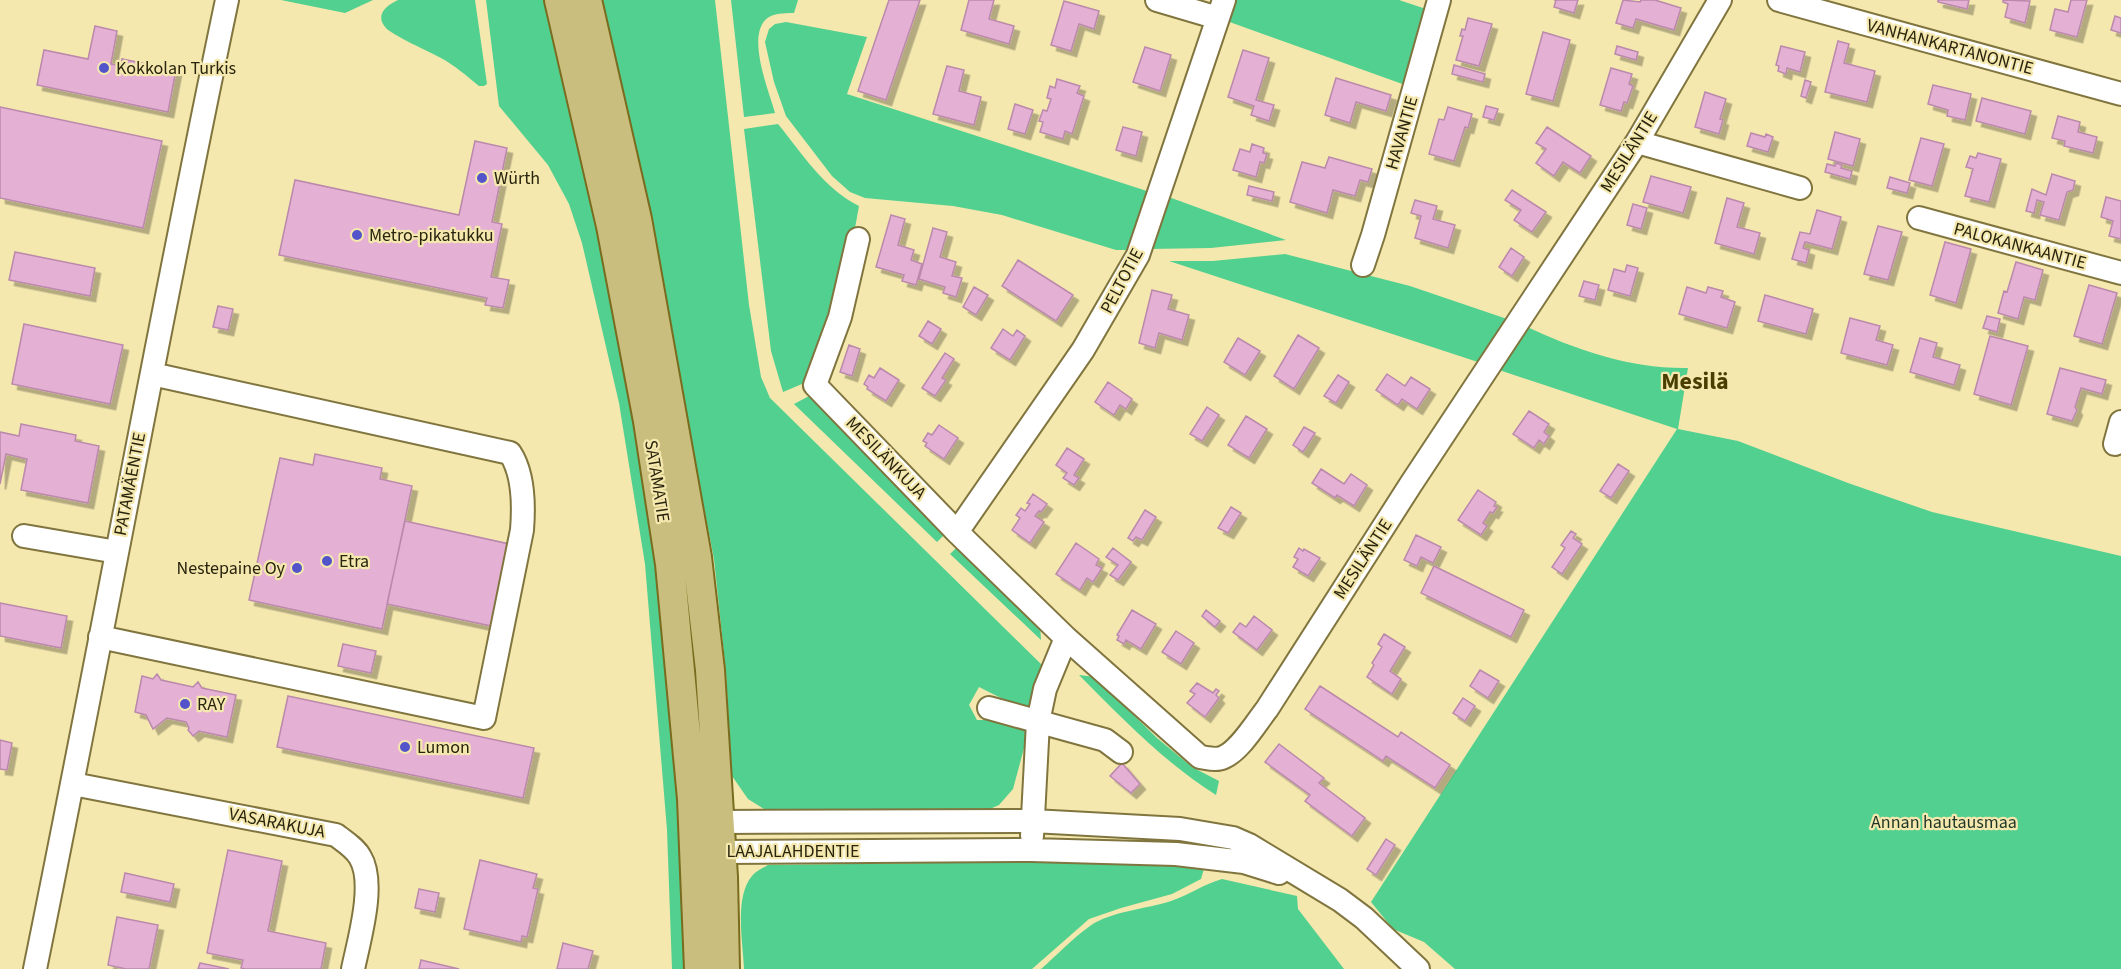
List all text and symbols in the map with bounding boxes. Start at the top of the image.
street label: VANHANKARTANONTIE [1864,13,2036,81]
place label: Kokkolan Turkis [116,56,236,81]
marker: Kokkolan Turkis [97,61,111,75]
street label: HAVANTIE [1380,93,1424,173]
street label: MESILÄNTIE [1594,107,1664,197]
place label: Würth [494,166,540,191]
marker: Würth [475,171,489,185]
street label: PALOKANKAANTIE [1951,216,2089,276]
place label: Metro-pikatukku [369,223,494,248]
marker: Metro-pikatukku [350,228,364,242]
street label: PELTOTIE [1094,244,1150,318]
district label: Mesilä [1661,364,1729,399]
street label: MESILÄNKUJA [840,411,932,505]
street label: PATAMÄENTIE [108,430,152,538]
street label: SATAMATIE [638,438,676,524]
street label: MESILÄNTIE [1328,514,1398,604]
place label: Etra [339,549,369,574]
marker: Etra [320,554,334,568]
place label: Nestepaine Oy [177,556,286,581]
marker: Nestepaine Oy [290,561,304,575]
place label: RAY [197,692,226,717]
marker: RAY [178,697,192,711]
place label: Lumon [417,735,470,760]
marker: Lumon [398,740,412,754]
street label: VASARAKUJA [227,801,327,845]
park label: Annan hautausmaa [1871,810,2017,835]
street label: LAAJALAHDENTIE [726,839,860,864]

